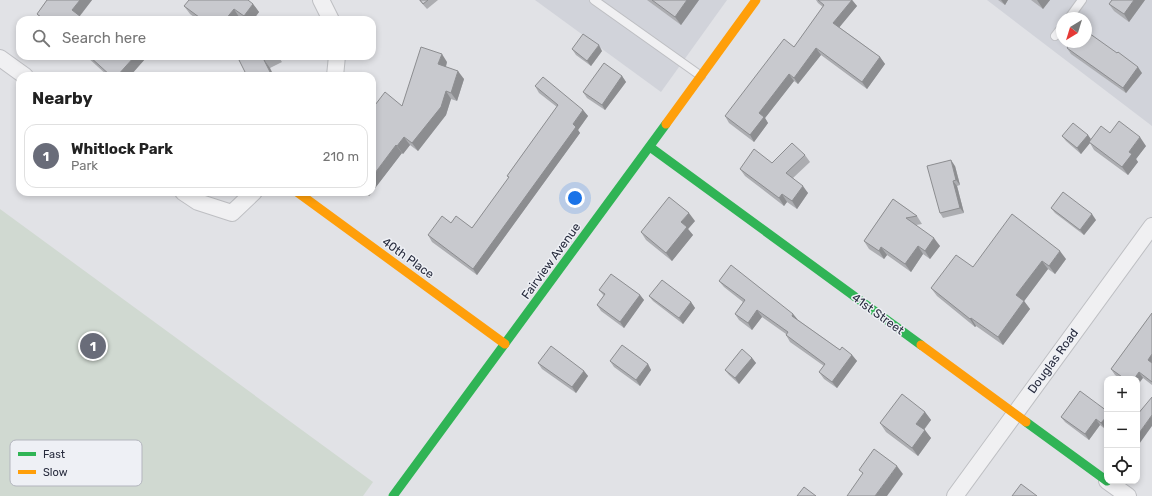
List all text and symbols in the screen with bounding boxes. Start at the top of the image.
north arrow [1056,12,1092,48]
search box [16,16,376,60]
icon: search [30,27,52,49]
text: Search here [62,29,146,47]
text: Nearby [32,88,93,108]
text: Whitlock Park [71,140,173,158]
text: 1 [43,149,49,164]
text: 210 m [323,149,359,164]
text: Park [71,158,98,173]
your location [565,188,585,208]
street label: Fairview Avenue [519,220,584,302]
street label: 40th Place [379,235,437,282]
street label: 41st Street [849,290,907,338]
street label: Douglas Road [1025,326,1081,396]
pin: 1 [80,331,106,361]
map controls [1104,376,1140,484]
button: + [1104,376,1140,412]
button: − [1104,412,1140,448]
legend [10,440,142,486]
text: Fast [43,448,66,461]
button: locate [1104,448,1140,484]
text: Slow [43,466,68,479]

